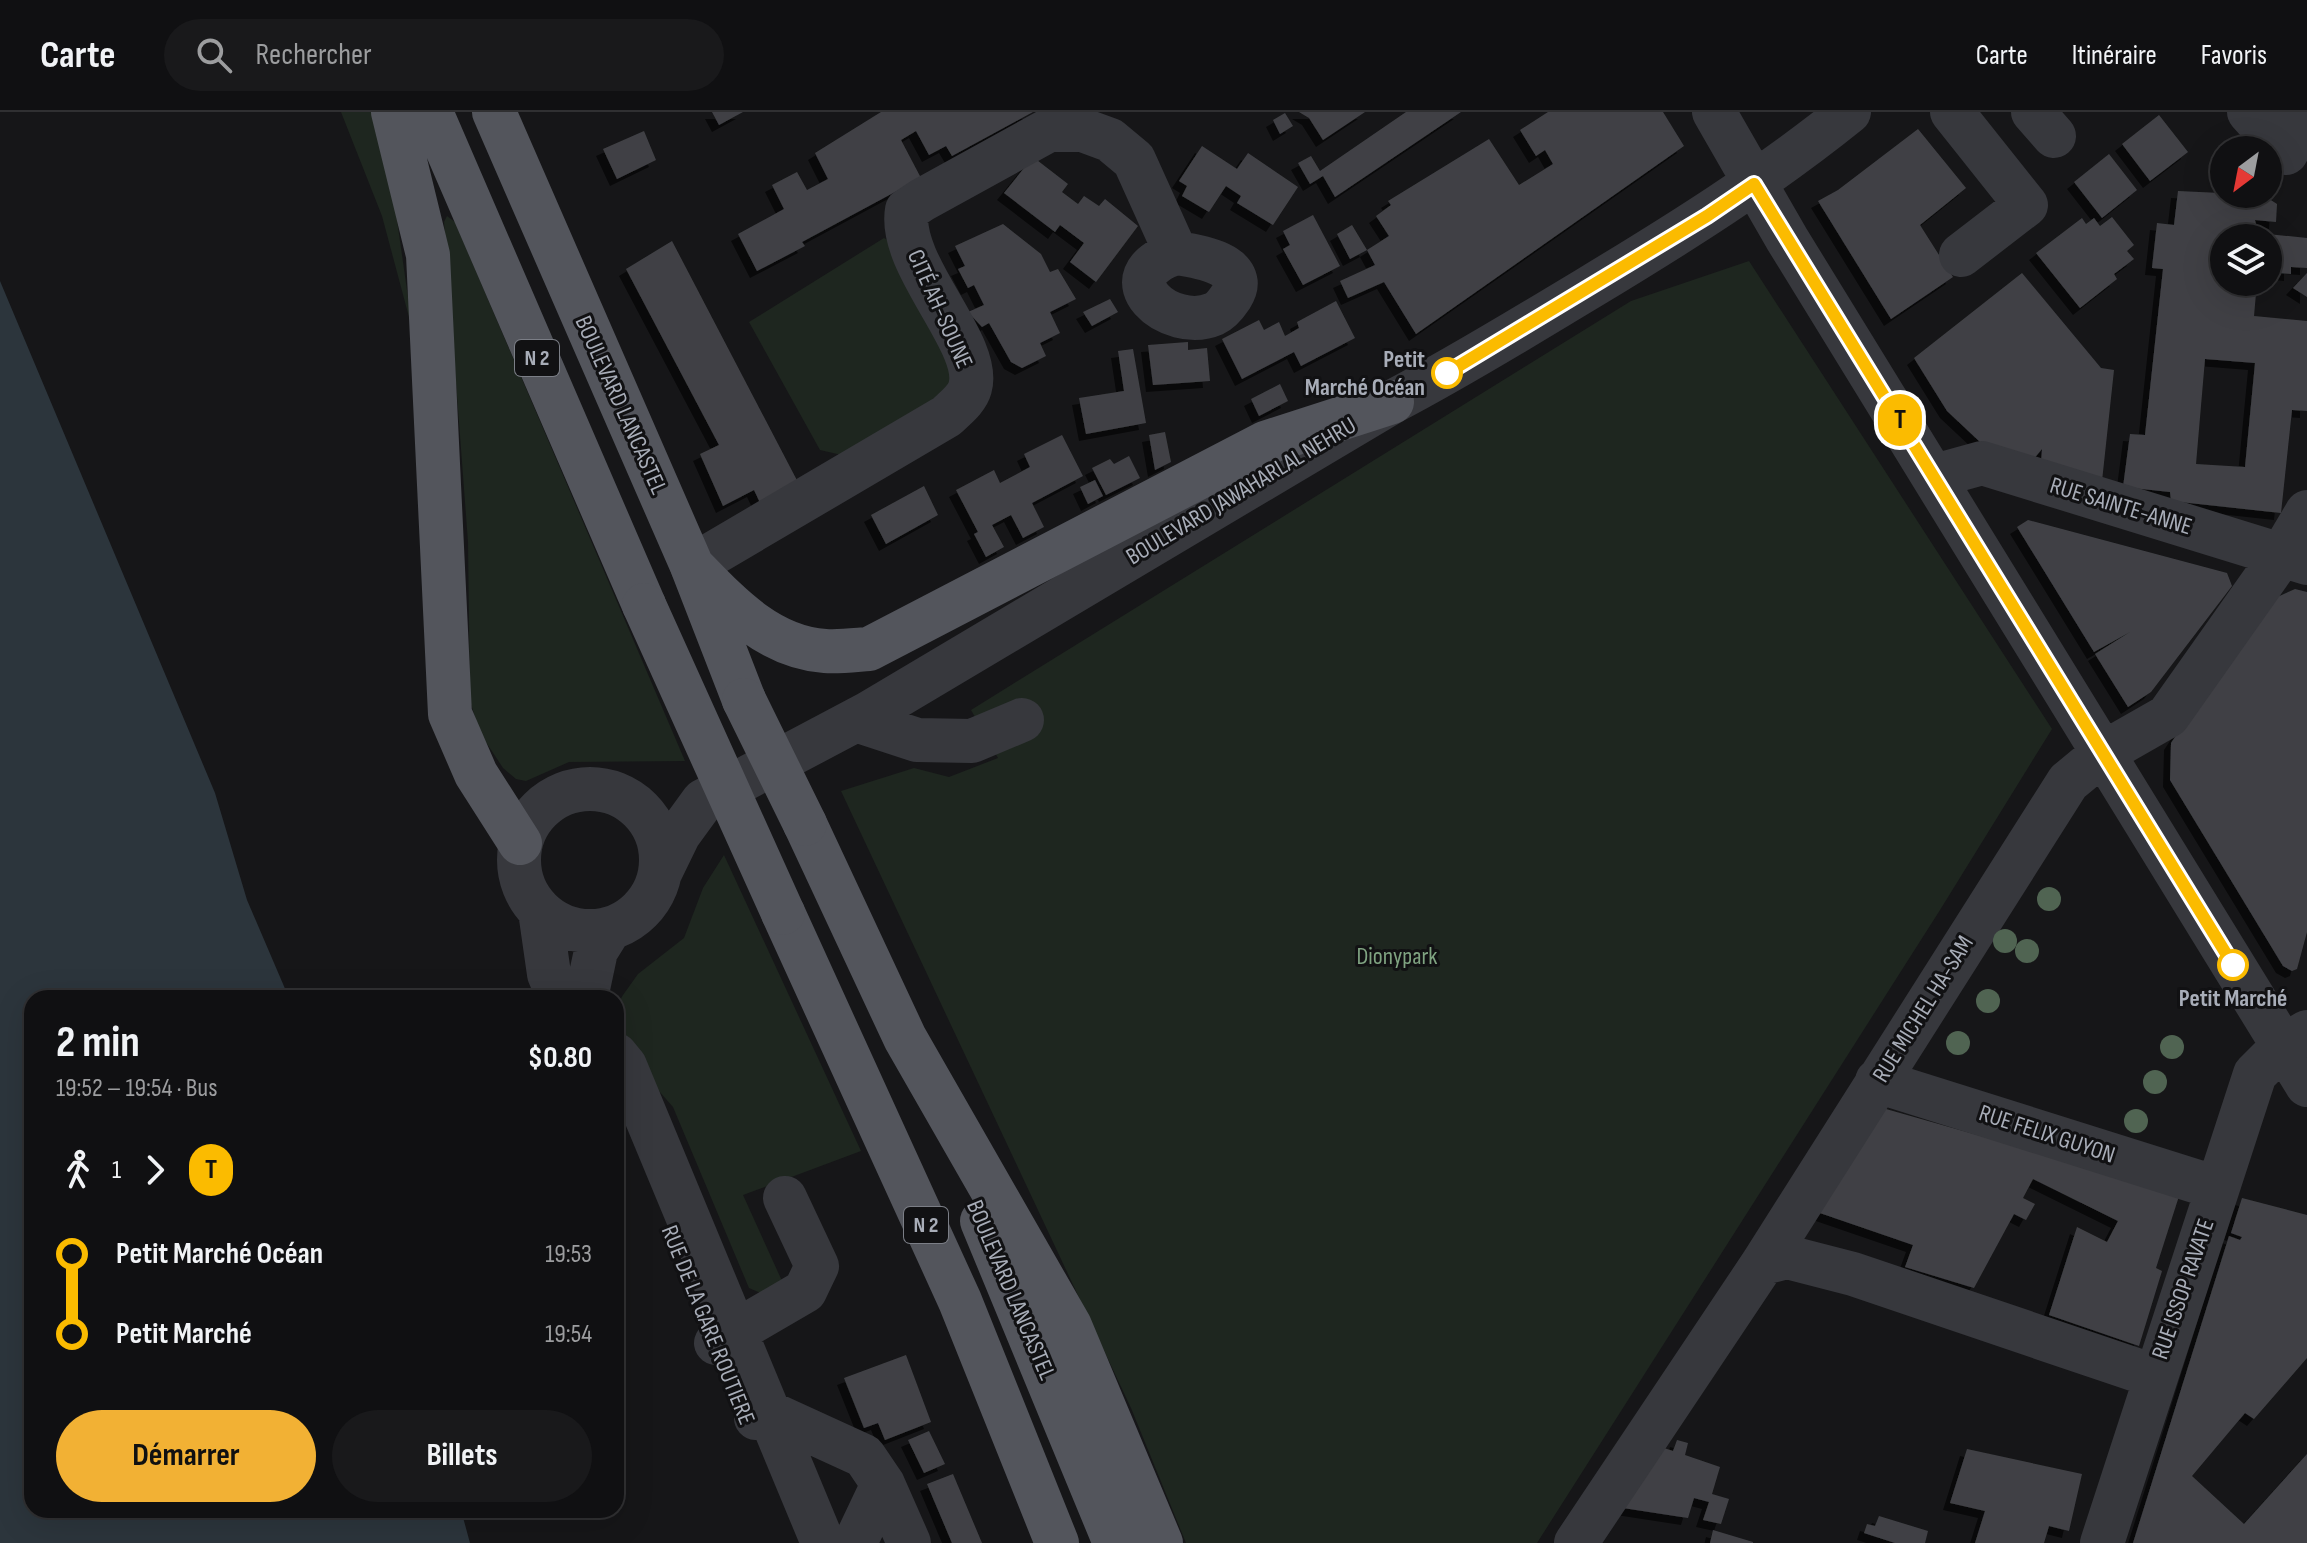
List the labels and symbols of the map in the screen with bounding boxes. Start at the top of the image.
north arrow [2210,136,2282,208]
street label: CITÉ AH-SOUNE [901,245,979,373]
street label: BOULEVARD LANCASTEL [569,311,673,499]
road number: N 2 [515,340,559,376]
place label: Petit Marché Océan [1305,345,1425,402]
marker: Petit Marché Océan [1432,358,1462,388]
line badge: T [1874,394,1926,446]
street label: BOULEVARD JAWAHARLAL NEHRU [1121,411,1361,571]
street label: RUE SAINTE-ANNE [2047,471,2195,541]
street label: RUE MICHEL HA-SAM [1866,930,1980,1088]
park label: Dionypark [1357,942,1437,971]
marker: Petit Marché [2218,950,2248,980]
place label: Petit Marché [2179,984,2287,1013]
street label: RUE FELIX GUYON [1975,1098,2119,1170]
street label: BOULEVARD LANCASTEL [960,1196,1062,1384]
road number: N 2 [904,1207,948,1243]
street label: RUE ISSOP RAVATE [2145,1215,2221,1363]
street label: RUE DE LA GARE ROUTIERE [655,1221,761,1429]

